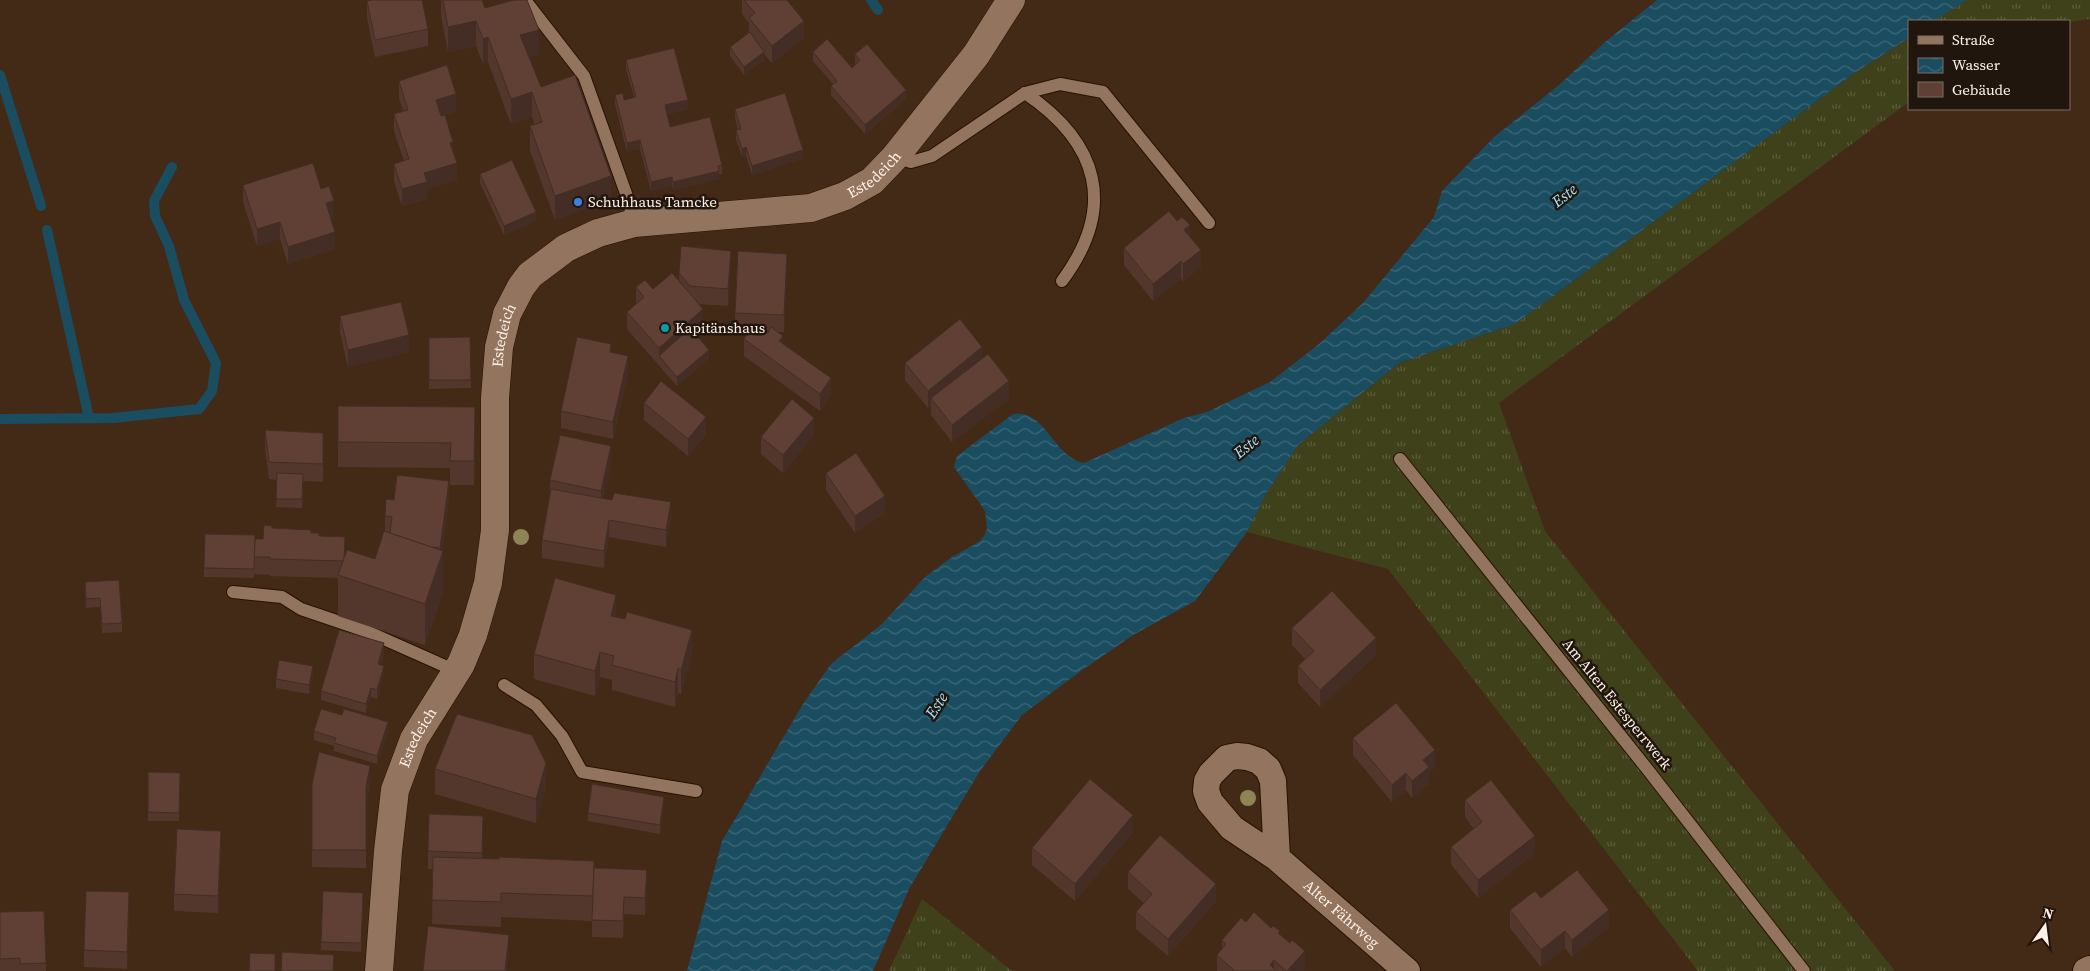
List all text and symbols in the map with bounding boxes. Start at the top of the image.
legend [1908,20,2070,110]
text: Straße [1952,29,1995,50]
text: Wasser [1952,54,2001,75]
text: Gebäude [1952,79,2011,100]
street label: Estedeich [843,146,906,203]
water label: Este [1546,178,1582,213]
place label: Schuhhaus Tamcke [588,191,717,212]
marker: Schuhhaus Tamcke [572,196,584,208]
street label: Estedeich [486,299,521,368]
place label: Kapitänshaus [675,317,765,338]
marker: Kapitänshaus [659,322,671,334]
water label: Este [1228,429,1264,464]
street label: Am Alten Estesperrwerk [1558,634,1677,774]
water label: Este [919,687,953,723]
street label: Estedeich [393,703,441,770]
street label: Alter Fährweg [1299,875,1385,953]
north arrow [2020,901,2070,951]
text: N [2041,902,2056,924]

